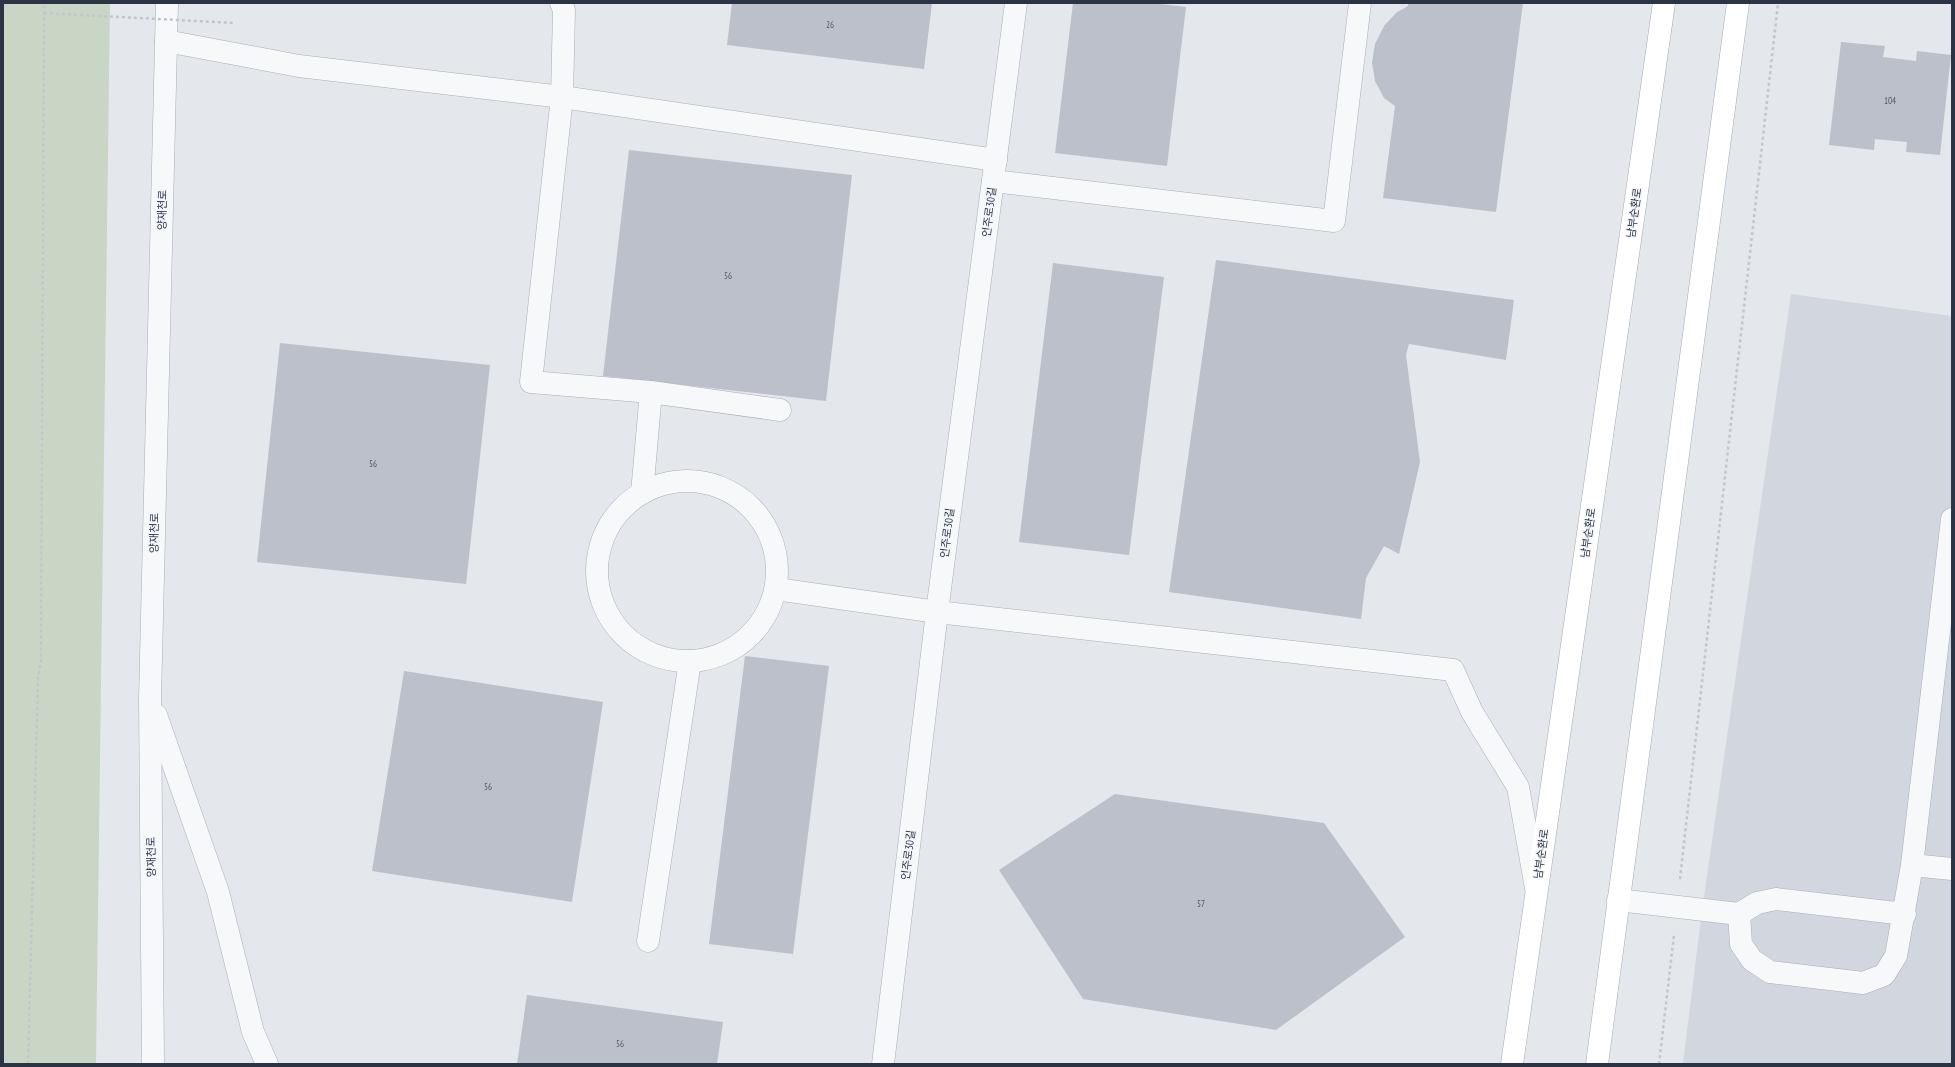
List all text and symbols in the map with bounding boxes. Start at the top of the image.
house number: 26 [826,19,834,30]
house number: 104 [1884,95,1896,106]
street label: 언주로30길 [979,186,999,238]
street label: 남부순환로 [1624,187,1644,239]
street label: 양재천로 [155,190,169,230]
house number: 56 [724,270,732,281]
house number: 56 [369,458,377,469]
street label: 언주로30길 [937,507,957,559]
street label: 남부순환로 [1578,507,1598,559]
street label: 양재천로 [147,513,161,553]
house number: 56 [484,781,492,792]
street label: 남부순환로 [1531,828,1551,880]
street label: 언주로30길 [898,829,918,881]
street label: 양재천로 [144,837,158,877]
house number: 57 [1197,898,1205,909]
house number: 56 [616,1038,624,1049]

